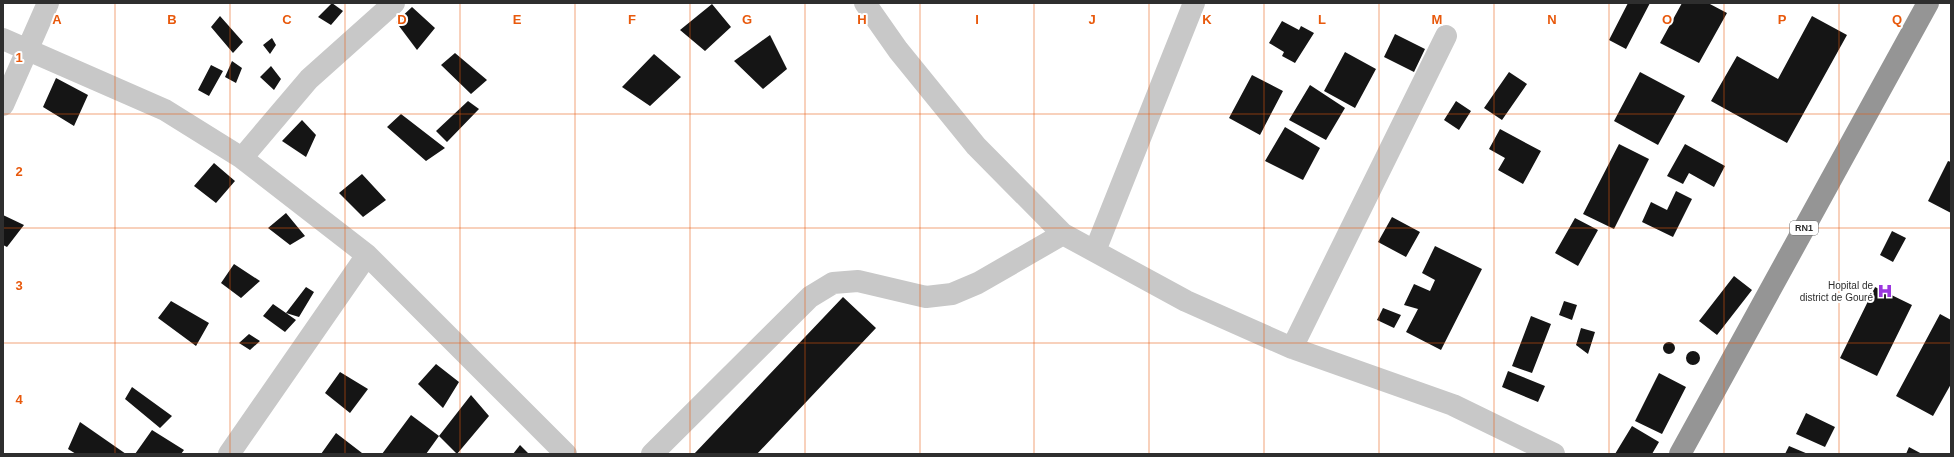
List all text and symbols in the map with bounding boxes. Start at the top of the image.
text: A [52,12,62,27]
text: B [167,12,177,27]
text: C [282,12,292,27]
text: D [397,12,407,27]
text: E [513,12,522,27]
text: F [628,12,636,27]
text: G [742,12,752,27]
text: H [857,12,867,27]
text: I [975,12,979,27]
text: J [1088,12,1096,27]
text: K [1202,12,1212,27]
text: L [1318,12,1326,27]
text: M [1432,12,1442,27]
text: N [1547,12,1557,27]
text: O [1662,12,1672,27]
text: P [1778,12,1787,27]
text: Q [1892,12,1902,27]
text: 1 [15,50,23,65]
text: 2 [15,164,23,179]
road number: RN1 [1790,221,1818,235]
text: 3 [15,278,23,293]
place label: Hopital de district de Gouré [1800,280,1873,303]
hospital icon: Hopital de district de Gouré [1876,282,1894,300]
text: 4 [15,392,23,407]

